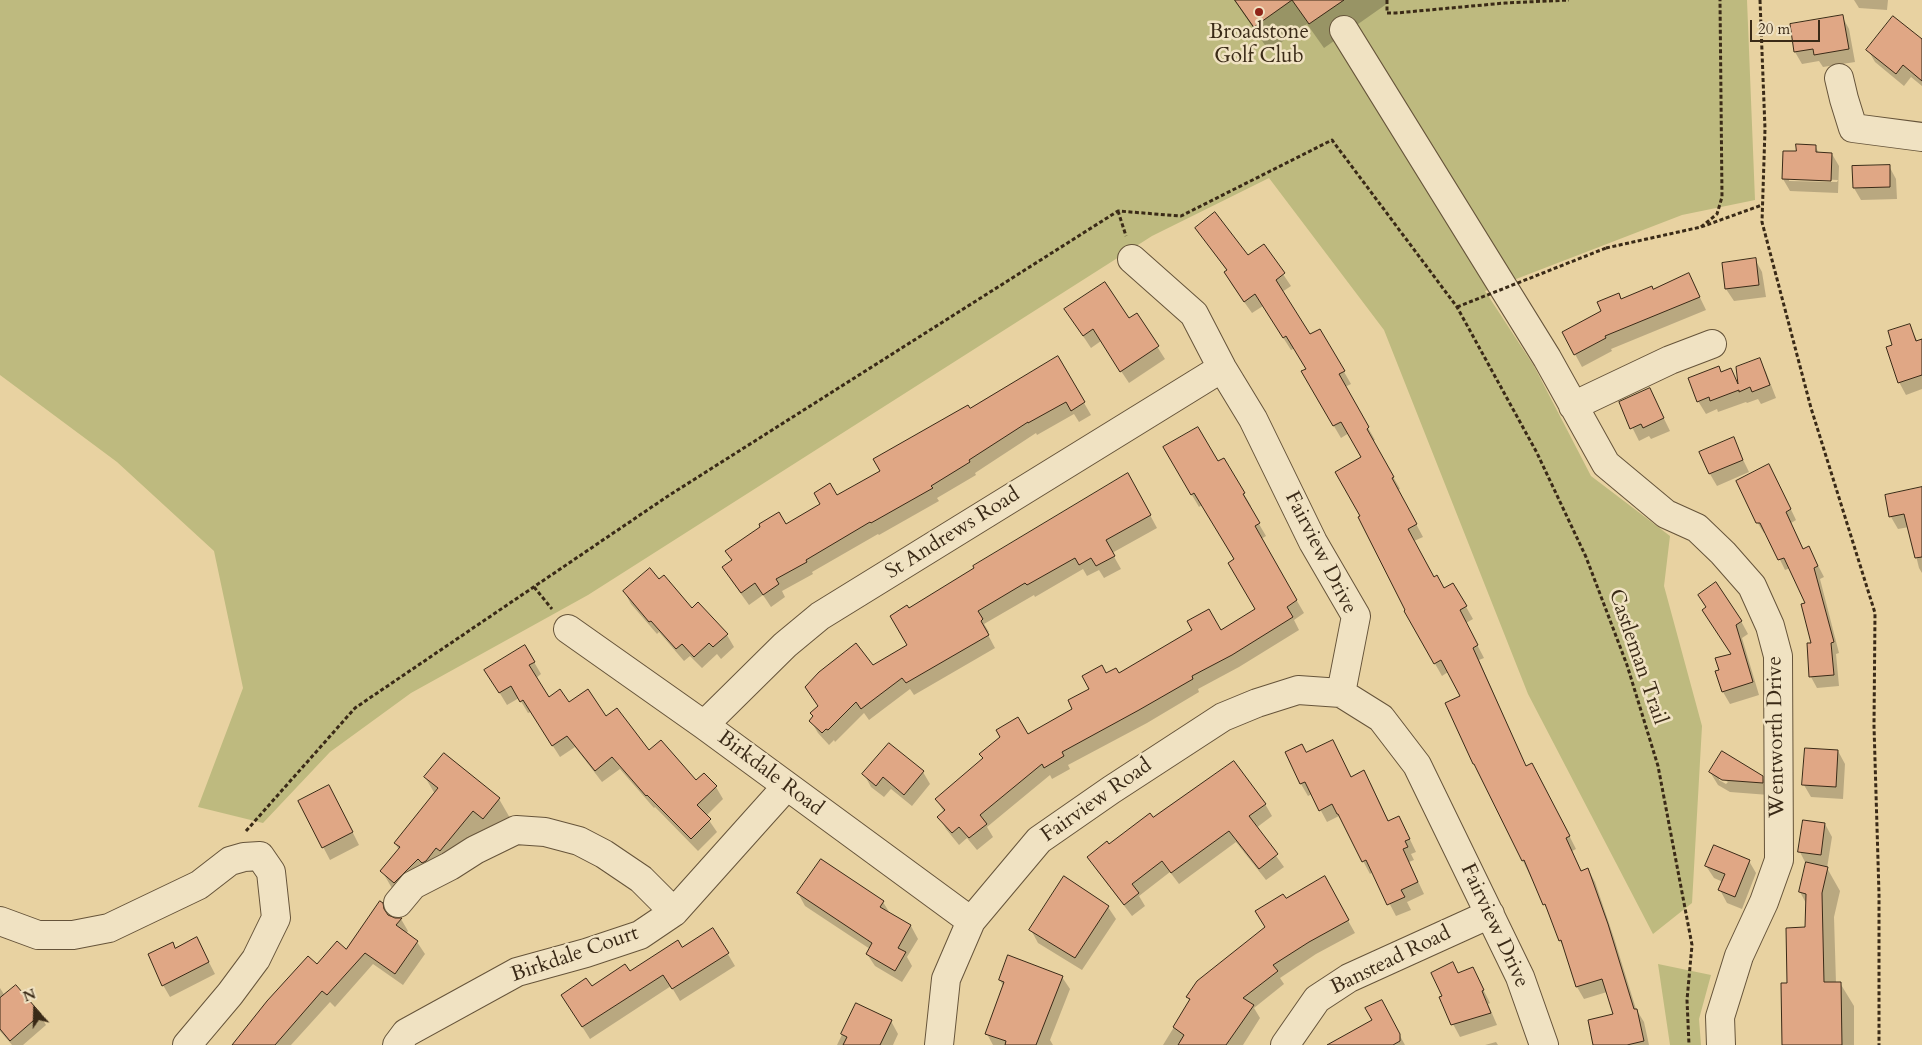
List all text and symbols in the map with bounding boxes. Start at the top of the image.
marker: Broadstone Golf Club [1253,6,1265,18]
scale bar [1752,10,1822,42]
text: 20 m [1758,19,1790,39]
place label: Broadstone Golf Club [1209,20,1309,70]
street label: St Andrews Road [881,483,1025,585]
street label: Fairview Drive [1278,488,1362,618]
street label: Castleman Trail [1602,586,1672,728]
street label: Wentworth Drive [1763,656,1791,818]
street label: Birkdale Road [712,726,828,822]
street label: Fairview Road [1037,754,1157,848]
street label: Fairview Drive [1454,860,1534,992]
street label: Birkdale Court [508,921,642,989]
street label: Banstead Road [1327,921,1455,1001]
text: N [20,984,39,1007]
north arrow [10,985,60,1035]

